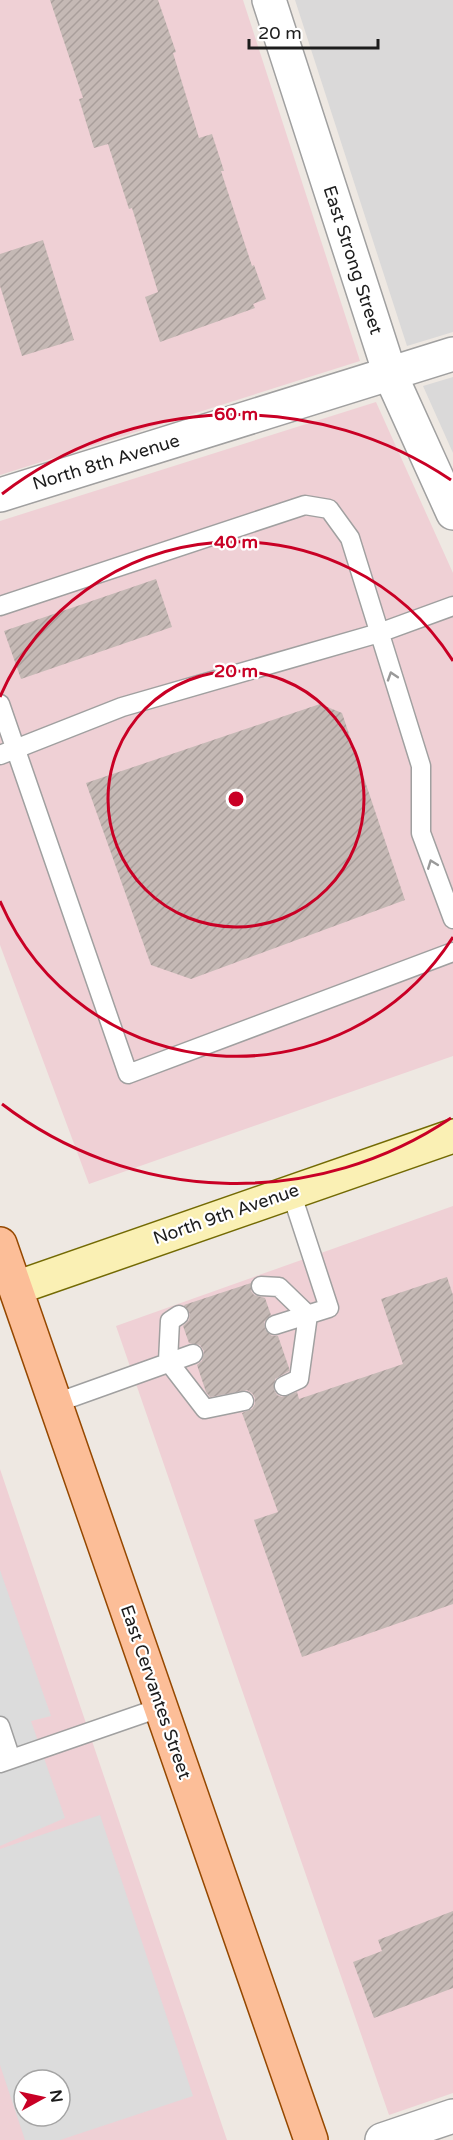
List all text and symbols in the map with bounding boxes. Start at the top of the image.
scale bar [249,12,378,50]
text: 20 m [258,22,302,44]
street label: East Strong Street [319,183,387,337]
text: 60 m [214,403,258,425]
street label: North 8th Avenue [30,429,182,495]
text: 40 m [214,531,258,553]
text: 20 m [214,660,258,682]
one-way arrow [387,671,400,682]
centre of rings [226,789,246,809]
one-way arrow [427,859,439,870]
street label: North 9th Avenue [150,1179,302,1249]
street label: East Cervantes Street [116,1602,196,1782]
north arrow [12,2068,72,2128]
text: N [45,2088,67,2104]

